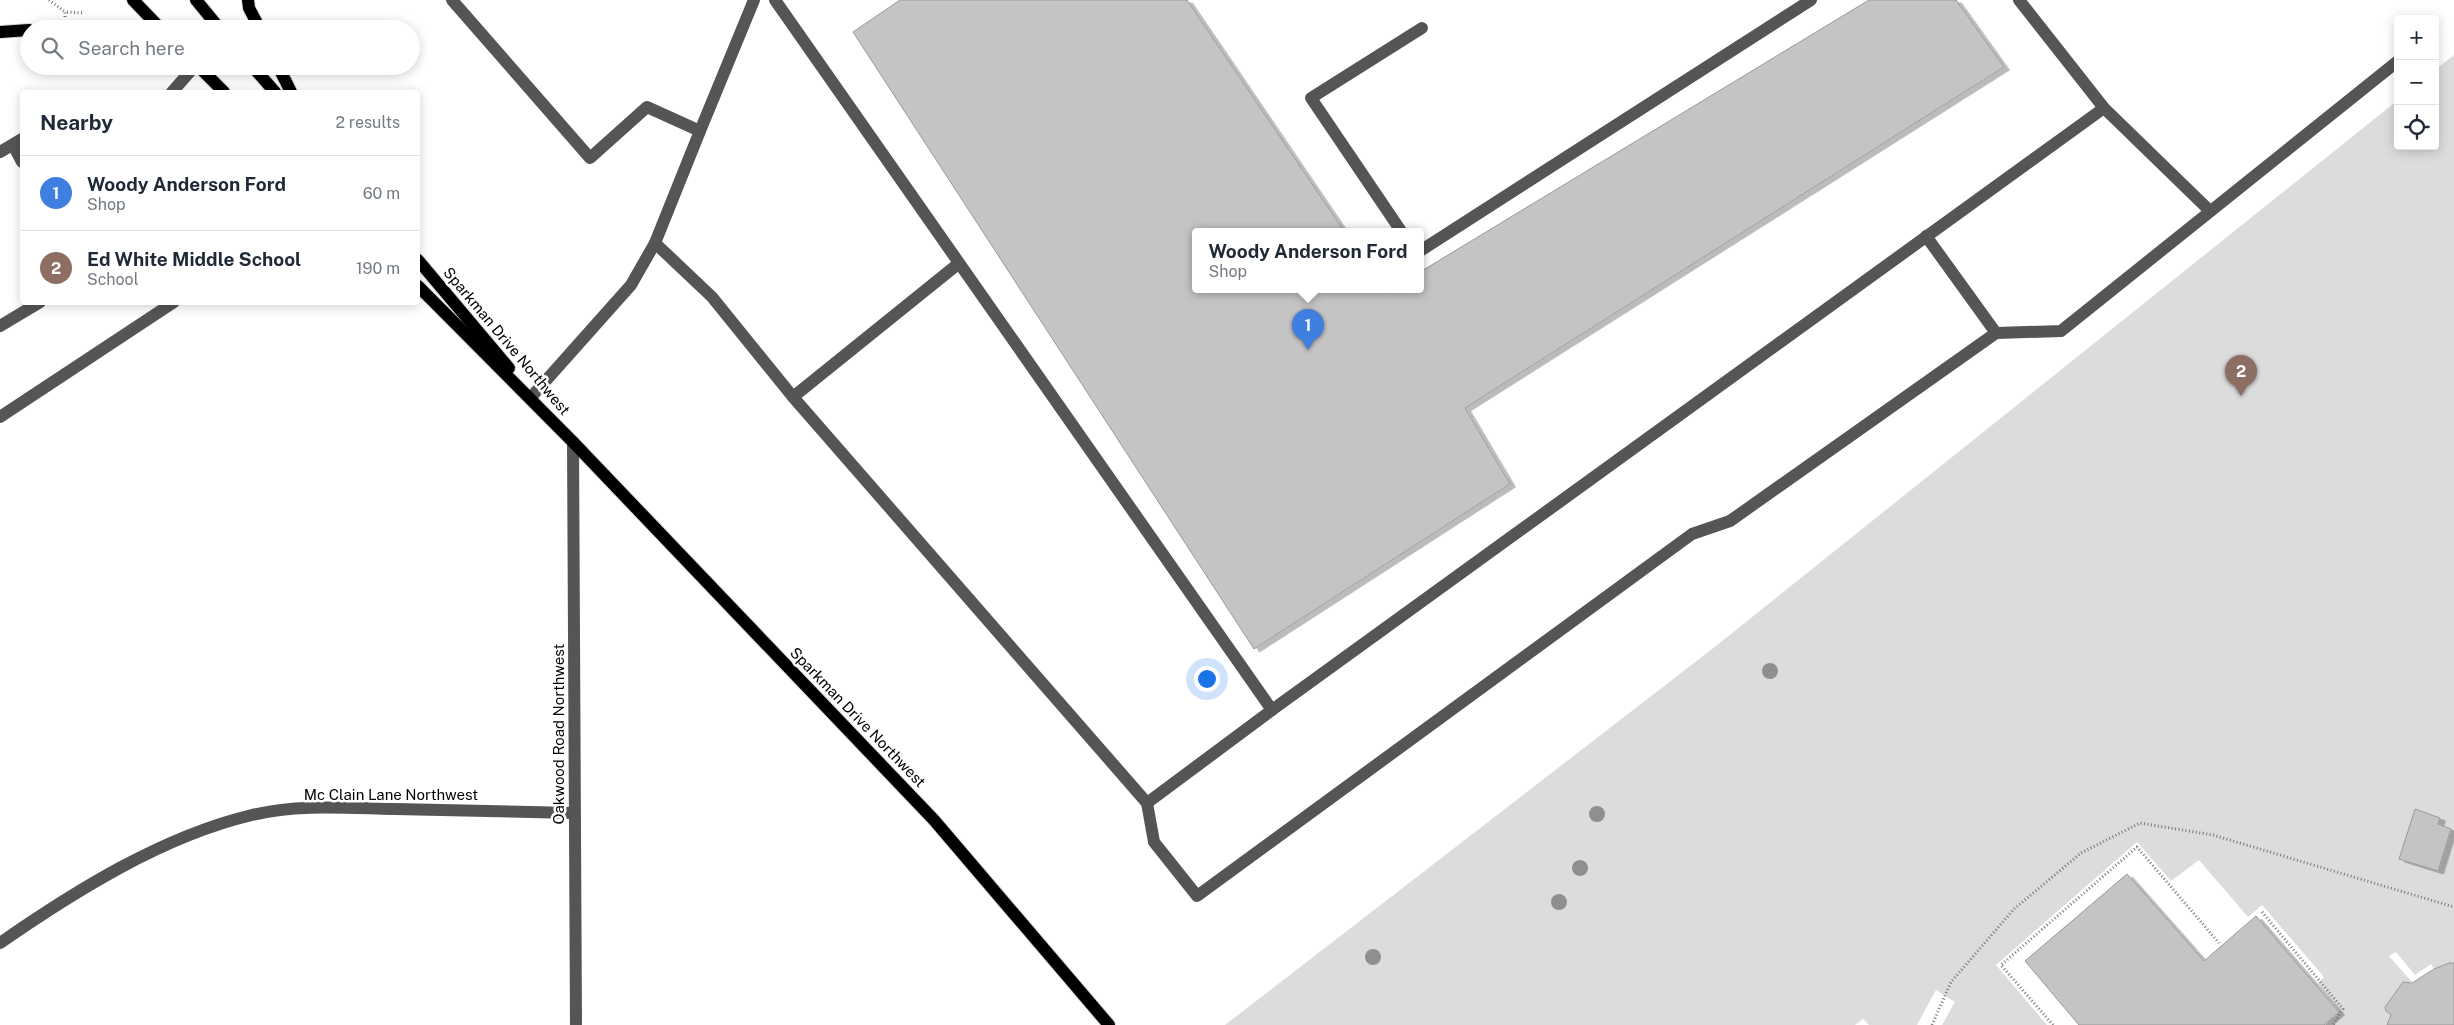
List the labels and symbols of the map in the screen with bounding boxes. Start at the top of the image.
street label: Sparkman Drive Northwest [440,264,574,418]
pin: 1 [1292,309,1324,350]
pin: 2 [2225,355,2257,396]
street label: Oakwood Road Northwest [550,643,567,824]
street label: Sparkman Drive Northwest [787,644,929,790]
your location [1194,666,1220,692]
street label: Mc Clain Lane Northwest [304,786,478,803]

